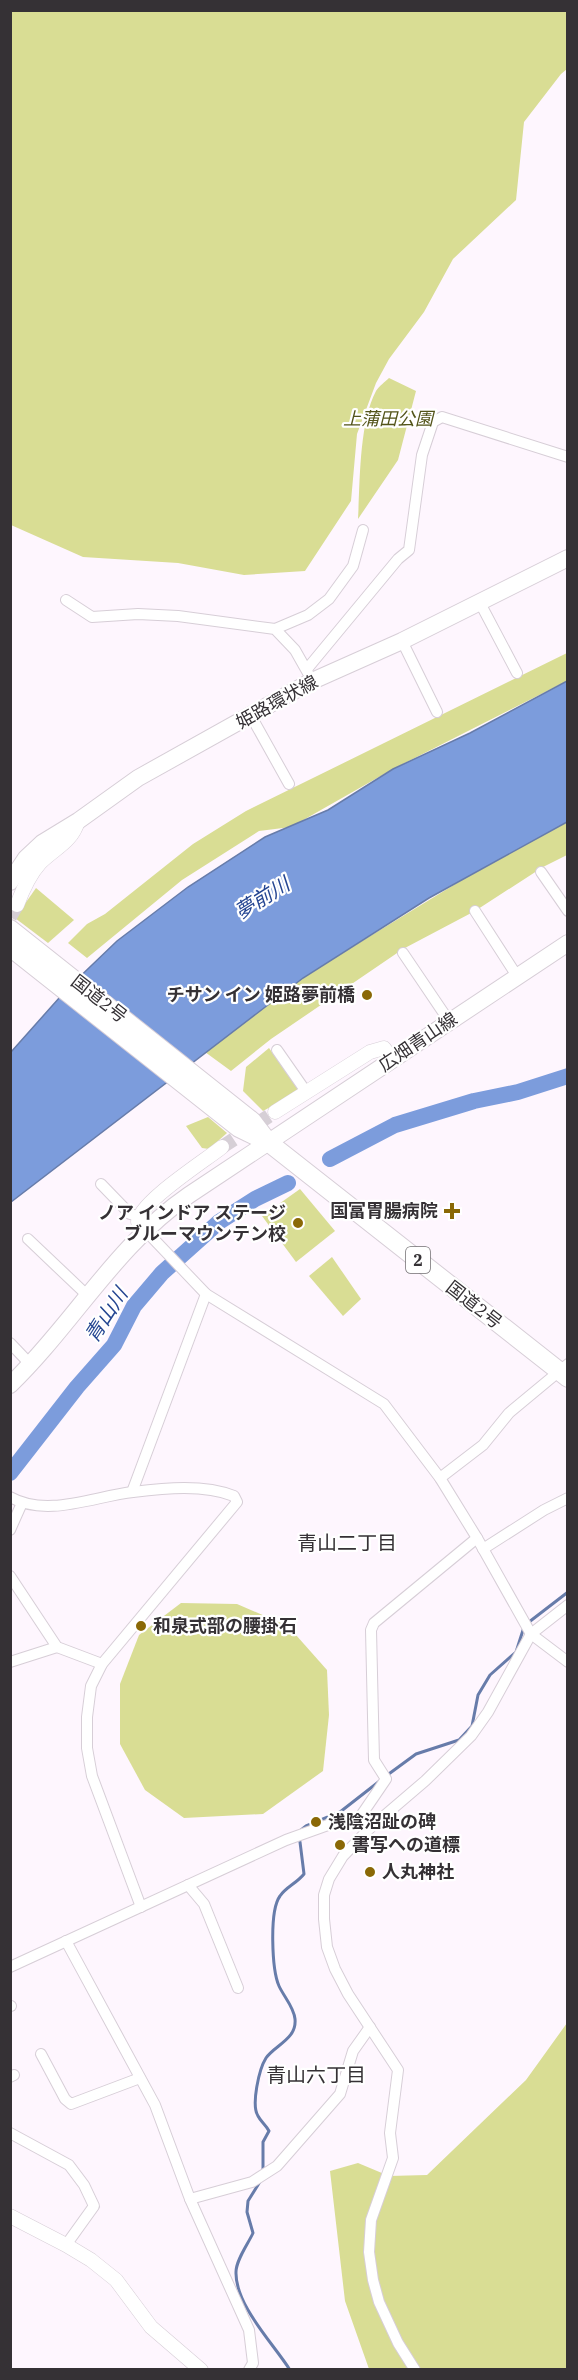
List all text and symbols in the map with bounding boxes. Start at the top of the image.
park label: 上蒲田公園 [343,407,436,430]
street label: 姫路環状線 [232,670,322,733]
water label: 夢前川 [229,869,296,925]
street label: 国道2号 [67,970,132,1028]
place label: チサン イン 姫路夢前橋 [167,983,355,1006]
marker: チサン イン 姫路夢前橋 [360,988,374,1002]
street label: 広畑青山線 [374,1007,461,1076]
place label: 国富胃腸病院 [330,1199,438,1222]
place label: ノア インドア ステージ ブルーマウンテン校 [98,1201,286,1245]
marker: 国富胃腸病院 [443,1202,461,1220]
marker: ノア インドア ステージ ブルーマウンテン校 [291,1216,305,1230]
road number: 2 [406,1247,430,1273]
street label: 国道2号 [442,1276,507,1334]
water label: 青山川 [78,1281,134,1347]
district label: 青山二丁目 [297,1529,397,1556]
place label: 和泉式部の腰掛石 [153,1614,297,1637]
marker: 和泉式部の腰掛石 [134,1619,148,1633]
place label: 浅陰沼趾の碑 [328,1810,436,1833]
marker: 浅陰沼趾の碑 [309,1815,323,1829]
place label: 書写への道標 [352,1833,460,1856]
marker: 書写への道標 [333,1838,347,1852]
place label: 人丸神社 [382,1860,454,1883]
marker: 人丸神社 [363,1865,377,1879]
district label: 青山六丁目 [266,2061,366,2088]

